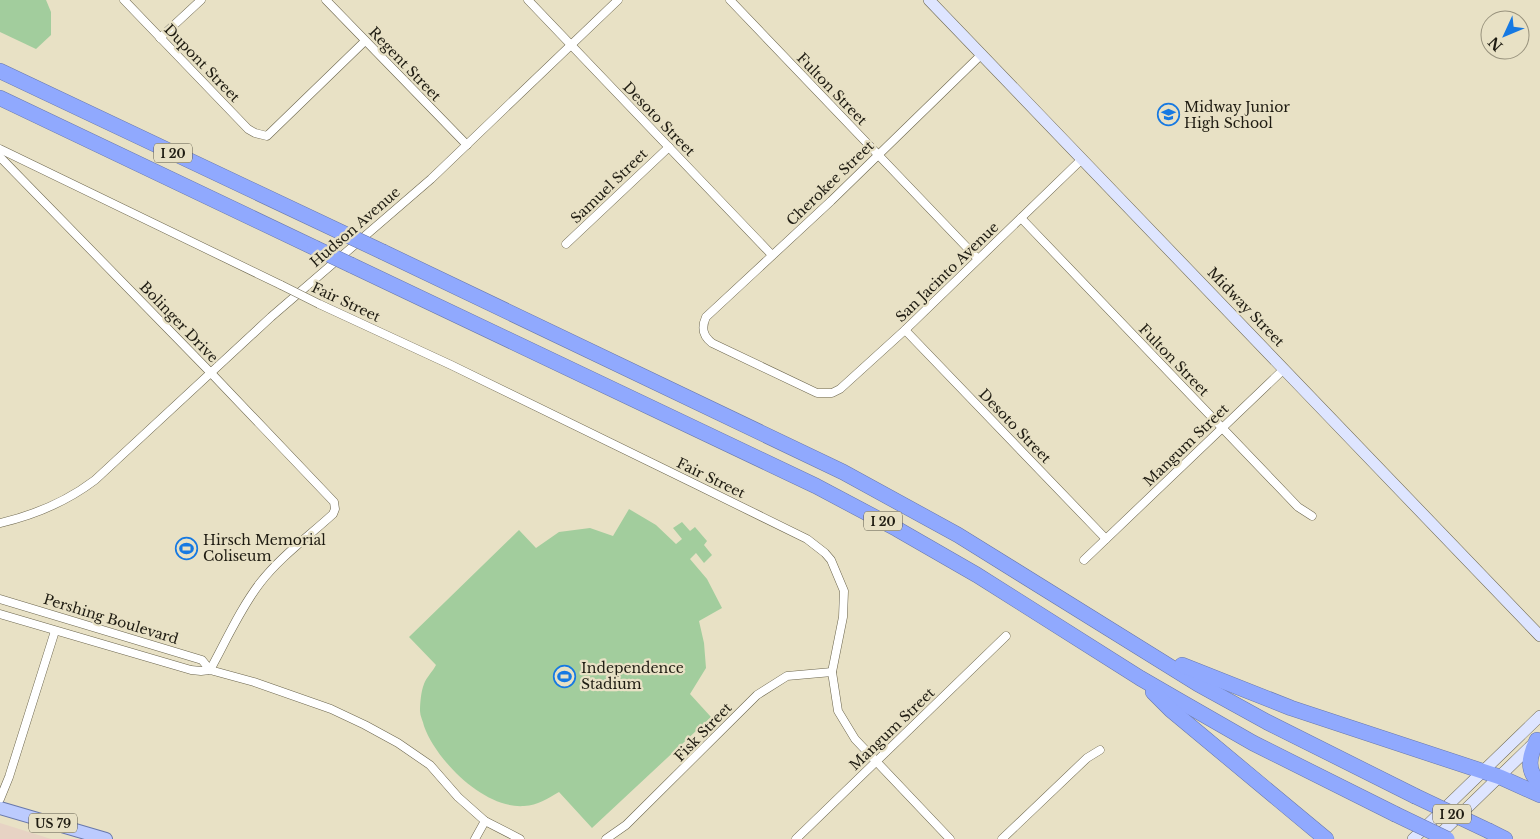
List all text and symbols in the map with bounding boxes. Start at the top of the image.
north arrow [1480,10,1530,60]
street label: Dupont Street [160,20,244,106]
street label: Regent Street [365,23,445,105]
text: N [1485,33,1507,55]
street label: Fulton Street [793,49,871,129]
street label: Desoto Street [619,78,699,160]
place label: Midway Junior High School [1184,98,1290,132]
school or university icon: Midway Junior High School [1156,103,1180,127]
street label: Cherokee Street [782,136,878,229]
road number: I 20 [154,144,192,162]
street label: Samuel Street [567,144,652,227]
street label: Hudson Avenue [306,183,404,271]
street label: San Jacinto Avenue [892,218,1002,326]
street label: Midway Street [1204,264,1289,351]
street label: Bolinger Drive [136,278,222,366]
street label: Fair Street [309,278,384,326]
street label: Fulton Street [1135,320,1213,400]
street label: Desoto Street [975,385,1055,467]
street label: Mangum Street [1140,399,1233,490]
street label: Fair Street [674,454,749,503]
road number: I 20 [864,512,902,530]
place label: Hirsch Memorial Coliseum [203,531,326,565]
sports icon: Hirsch Memorial Coliseum [175,536,199,560]
street label: Pershing Boulevard [41,590,181,648]
place label: Independence Stadium [581,659,684,693]
sports icon: Independence Stadium [553,664,577,688]
street label: Mangum Street [846,683,939,774]
street label: Fisk Street [670,698,736,765]
road number: I 20 [1433,804,1471,824]
road number: US 79 [29,814,77,832]

